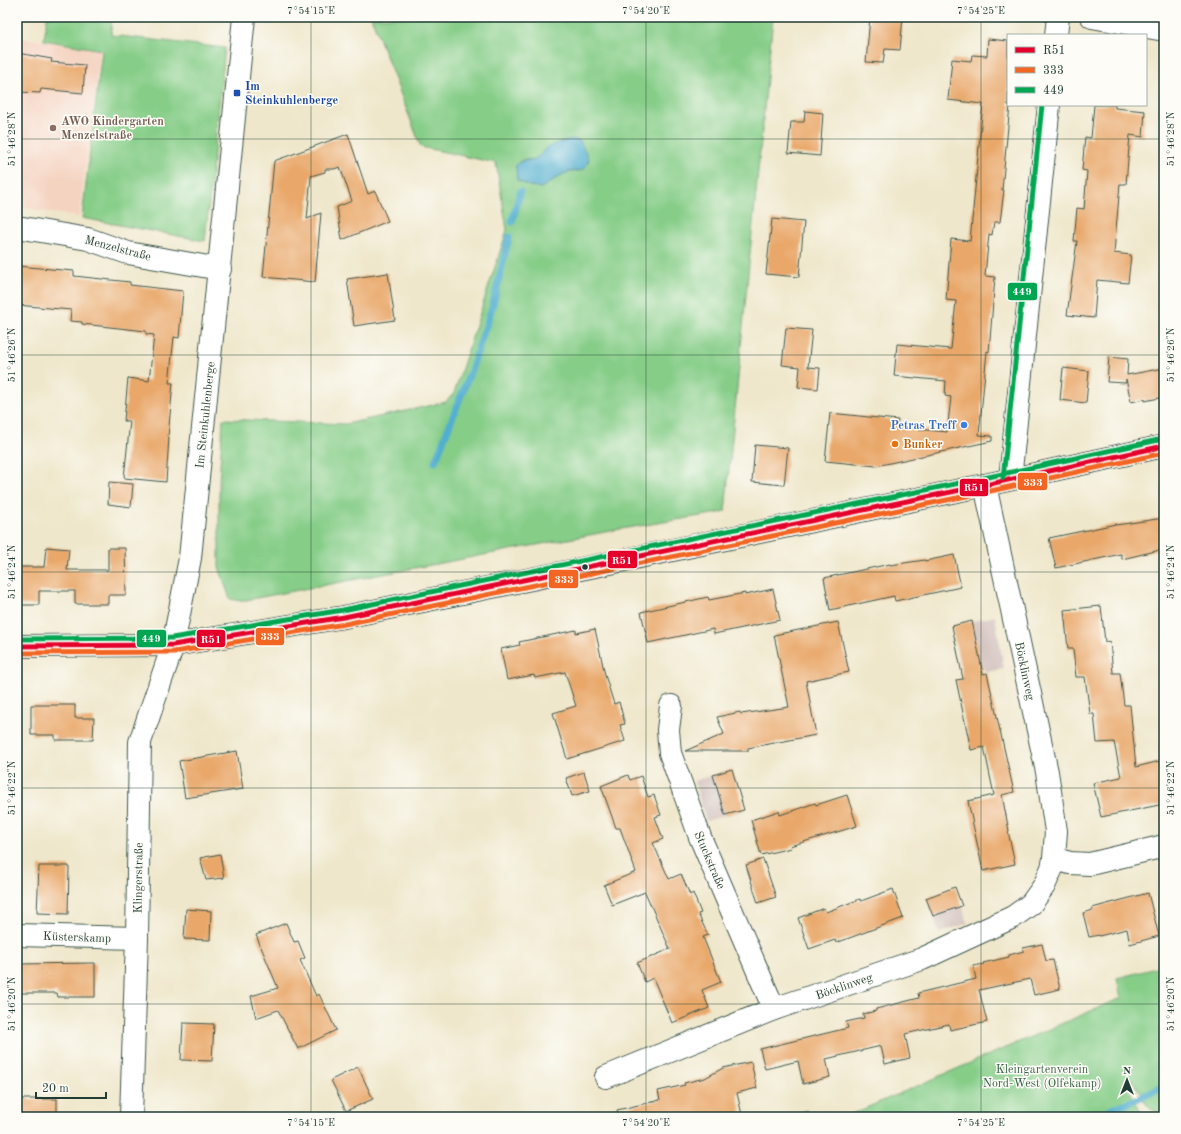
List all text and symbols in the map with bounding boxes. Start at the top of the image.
text: 7°54'15"E [287,6,335,16]
text: 7°54'20"E [622,6,670,16]
text: 7°54'25"E [957,6,1005,16]
legend [1007,34,1147,106]
text: R51 [1043,44,1066,57]
text: 333 [1043,65,1064,77]
place label: Im Steinkuhlenberge [245,81,339,107]
text: 449 [1043,85,1064,97]
marker: Im Steinkuhlenberge [232,88,242,98]
text: 51°46'28"N [7,111,17,166]
text: 51°46'28"N [1166,111,1176,166]
place label: AWO Kindergarten Menzelstraße [61,116,164,142]
marker: AWO Kindergarten Menzelstraße [48,123,58,133]
street label: Menzelstraße [83,234,153,264]
line badge: 449 [1007,282,1038,301]
text: 449 [1012,287,1032,298]
text: 51°46'26"N [7,327,17,382]
text: 51°46'26"N [1166,327,1176,382]
street label: Im Steinkuhlenberge [194,361,218,469]
place label: Petras Treff [890,420,957,432]
marker: Petras Treff [959,420,969,430]
marker: Bunker [890,439,900,449]
place label: Bunker [903,439,942,451]
line badge: 333 [1017,472,1048,491]
line badge: R51 [959,478,989,497]
text: 333 [1023,478,1043,489]
text: R51 [964,483,984,494]
text: 51°46'24"N [7,544,17,599]
text: 51°46'24"N [1166,544,1176,599]
line badge: R51 [607,550,638,569]
text: R51 [612,556,632,567]
unlabelled marker [580,562,590,572]
line badge: 333 [548,569,579,589]
text: 333 [554,575,574,586]
line badge: 333 [255,627,285,646]
line badge: 449 [136,629,167,648]
line badge: R51 [196,629,226,648]
text: 333 [260,632,280,643]
text: 449 [141,634,161,645]
text: R51 [201,635,221,646]
street label: Böcklinweg [1012,641,1036,702]
text: 51°46'22"N [7,760,17,815]
text: 51°46'22"N [1166,760,1176,815]
street label: Stuckstraße [692,830,727,892]
street label: Klingerstraße [132,842,146,914]
street label: Küsterskamp [43,931,111,945]
street label: Böcklinweg [814,971,875,1002]
text: 51°46'20"N [7,976,17,1031]
text: 51°46'20"N [1166,976,1176,1031]
north arrow [1107,1060,1147,1100]
park label: Kleingartenverein Nord-West (Olfekamp) [983,1064,1101,1090]
text: N [1123,1066,1132,1077]
scale bar [36,1074,106,1100]
text: 20 m [42,1083,69,1095]
text: 7°54'15"E [287,1118,335,1128]
text: 7°54'20"E [622,1118,670,1128]
text: 7°54'25"E [957,1118,1005,1128]

